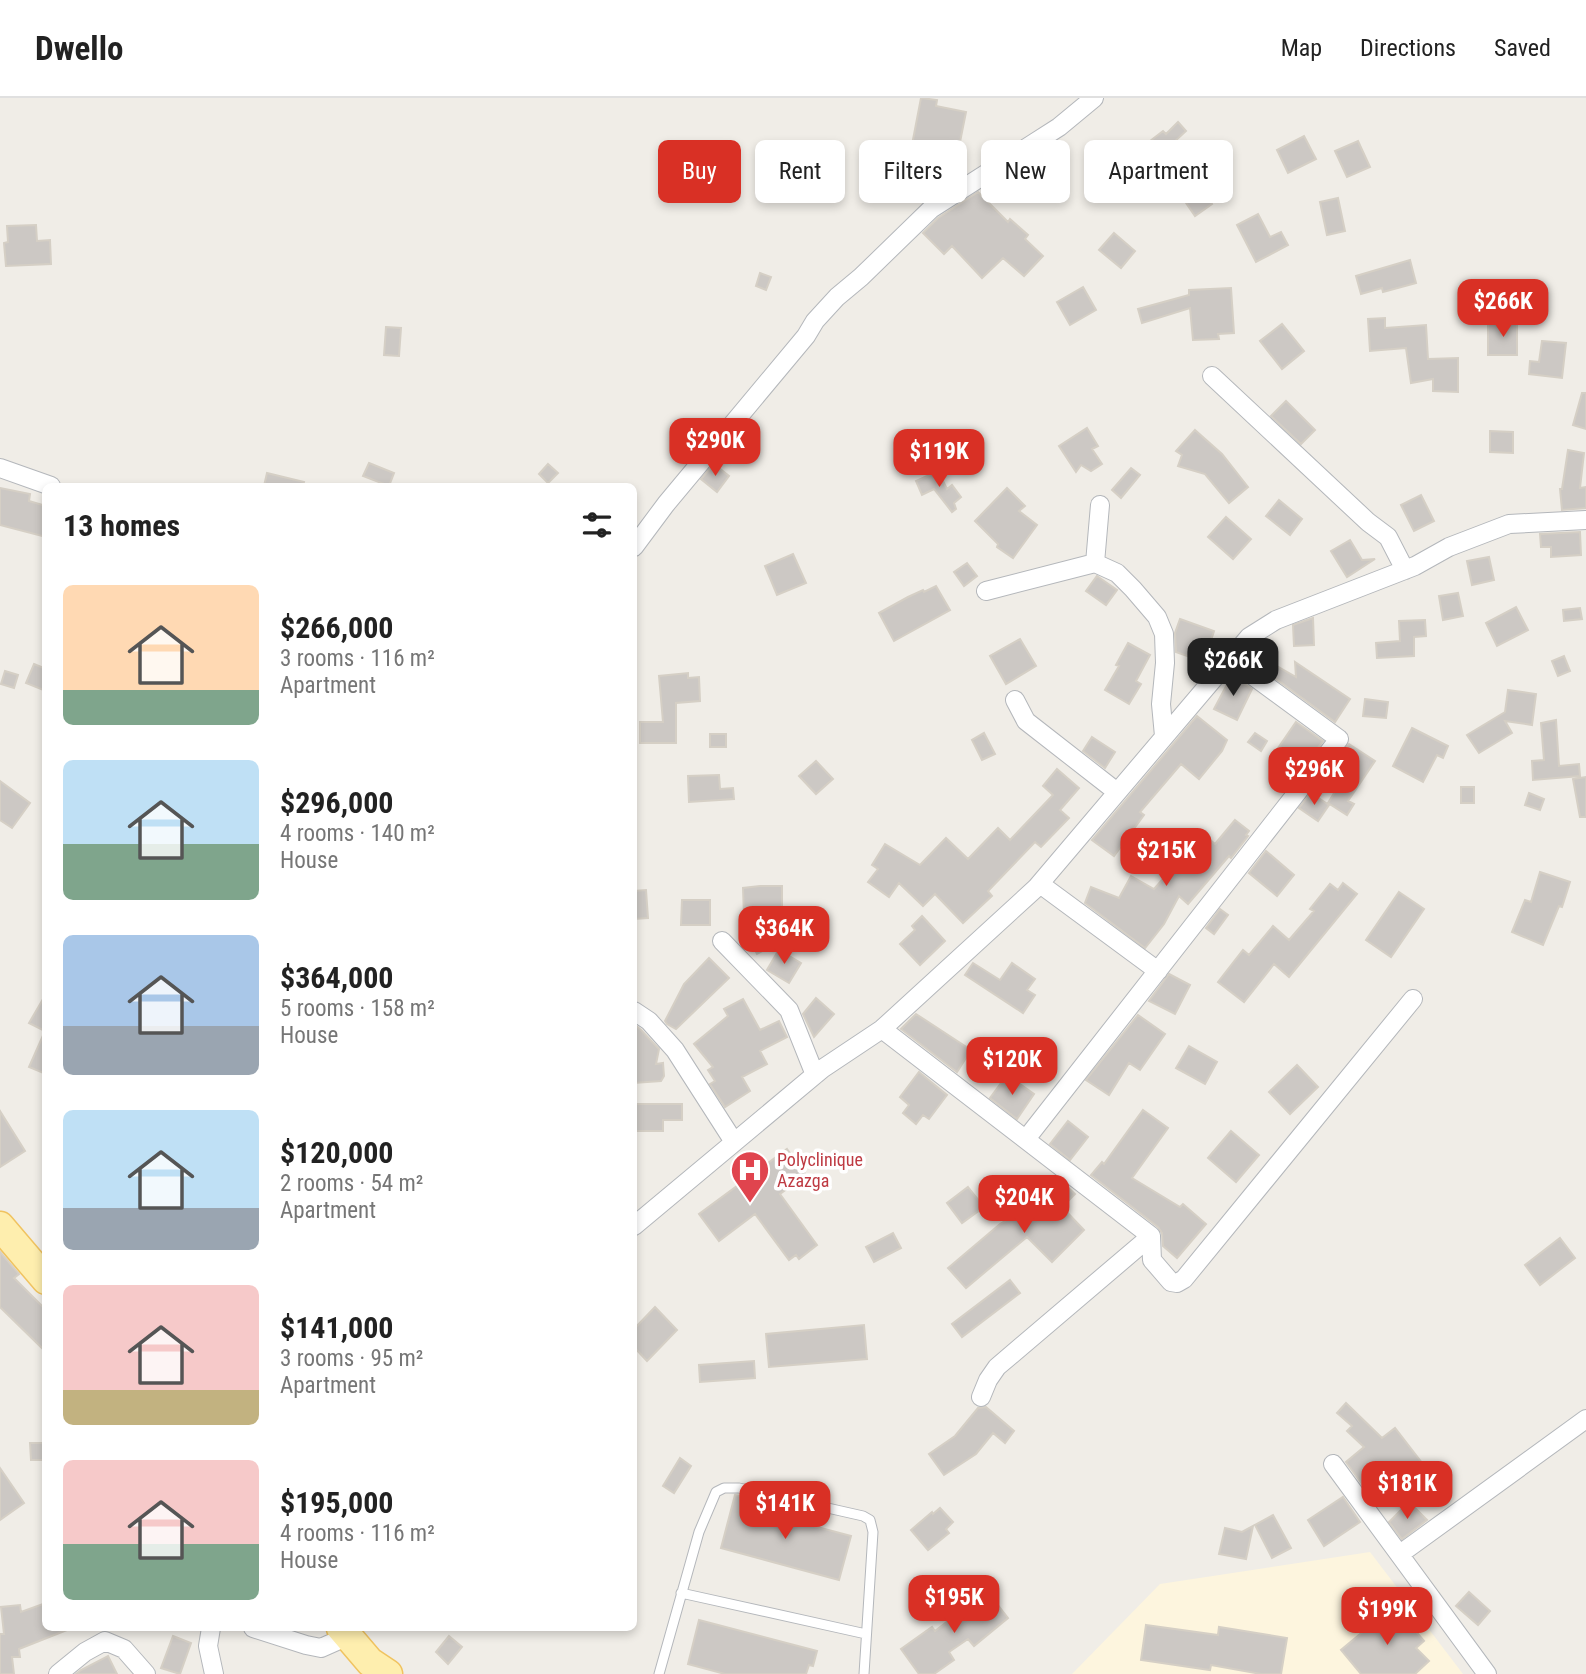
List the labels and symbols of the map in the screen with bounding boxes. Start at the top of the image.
pin: $266K [1454,280,1552,339]
pin: $290K [666,418,764,478]
pin: $119K [890,430,988,489]
pin: $266K [1184,638,1282,698]
pin: $296K [1265,748,1363,807]
pin: $215K [1117,828,1215,888]
pin: $364K [735,906,833,966]
pin: $120K [963,1038,1061,1097]
hospital icon: Polyclinique Azazga [729,1149,771,1204]
place label: Polyclinique Azazga [777,1149,863,1191]
pin: $204K [975,1176,1073,1235]
pin: $181K [1358,1462,1456,1521]
pin: $141K [736,1482,834,1541]
pin: $195K [905,1576,1003,1635]
pin: $199K [1338,1588,1436,1647]

